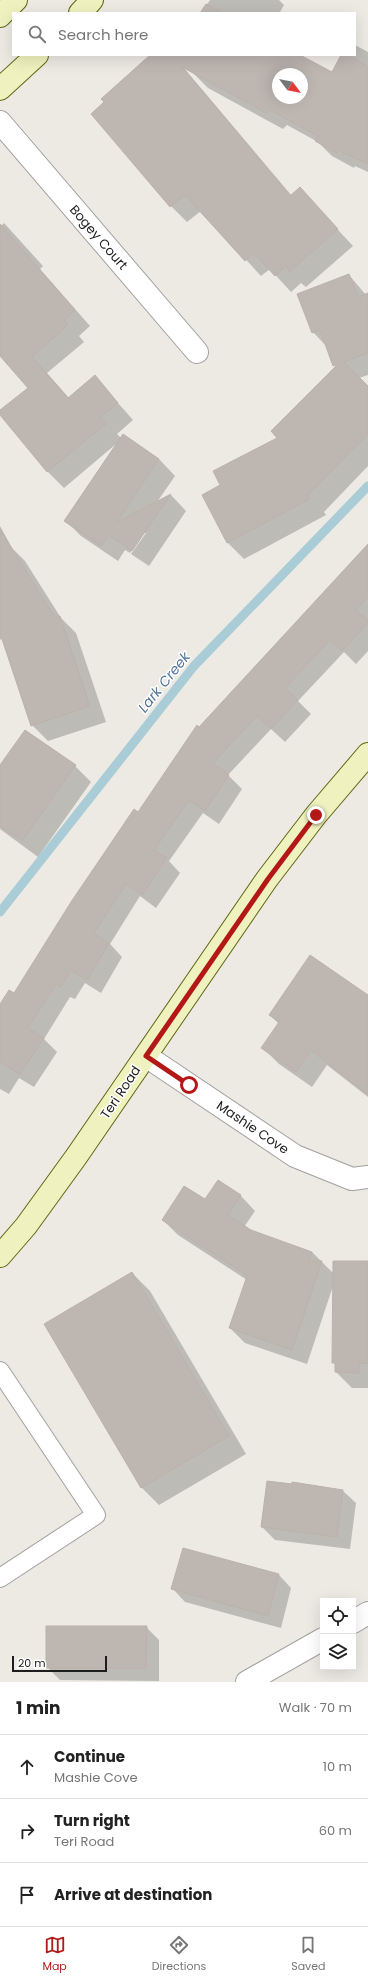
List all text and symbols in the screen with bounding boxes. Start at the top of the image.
search box [12,12,356,56]
icon: search [26,23,48,45]
text: Search here [58,24,148,45]
north arrow [272,68,308,104]
street label: Bogey Court [65,201,132,274]
water label: Lark Creek [133,647,195,717]
route end [307,806,325,824]
street label: Teri Road [96,1062,145,1123]
route start [180,1076,198,1094]
street label: Mashie Cove [213,1096,293,1159]
map controls [320,1598,356,1670]
button: locate [320,1598,356,1634]
button: layers [320,1634,356,1670]
scale bar [12,1654,107,1673]
text: 20 m [18,1655,46,1671]
text: 1 min [16,1696,60,1720]
text: Walk · 70 m [279,1698,352,1717]
text: Continue [54,1746,125,1767]
icon: ahead [16,1756,38,1778]
text: 10 m [323,1757,352,1776]
text: Mashie Cove [54,1768,138,1787]
text: Turn right [54,1810,130,1831]
icon: right [16,1820,38,1842]
text: 60 m [319,1821,352,1840]
text: Teri Road [54,1832,114,1851]
icon: arrive [16,1884,38,1906]
text: Arrive at destination [54,1884,212,1905]
tab: Map [42,1934,67,1975]
tab: Directions [152,1934,206,1975]
tab: Saved [291,1934,326,1975]

